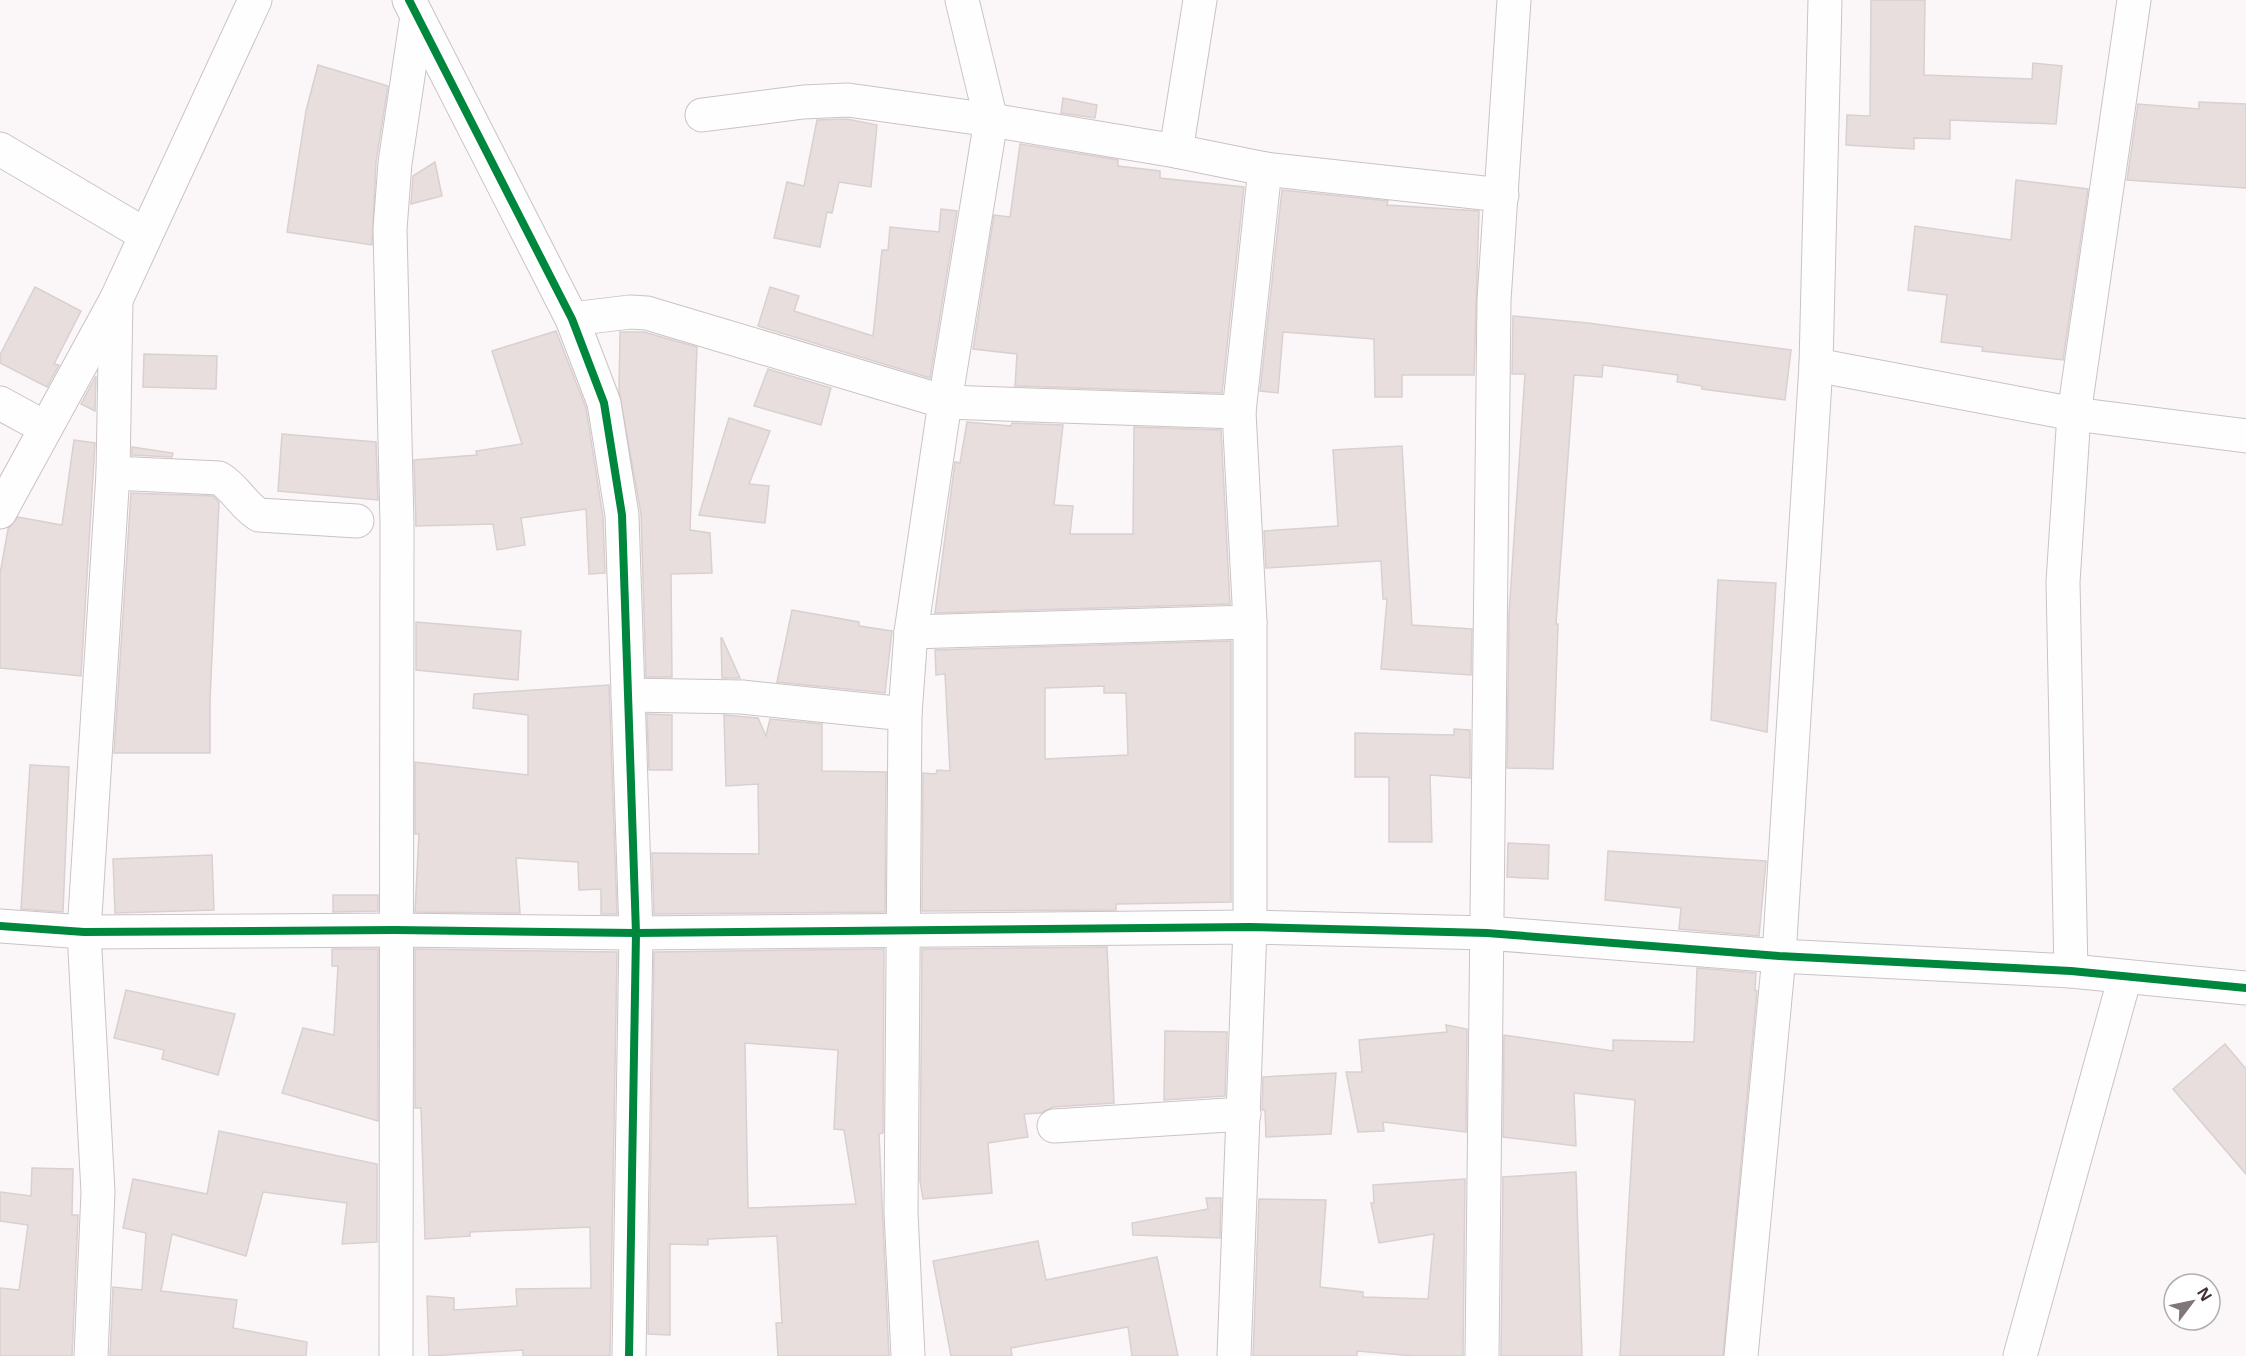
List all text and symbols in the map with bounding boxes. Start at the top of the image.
north arrow [2162,1272,2222,1332]
text: N [2192,1283,2217,1305]

